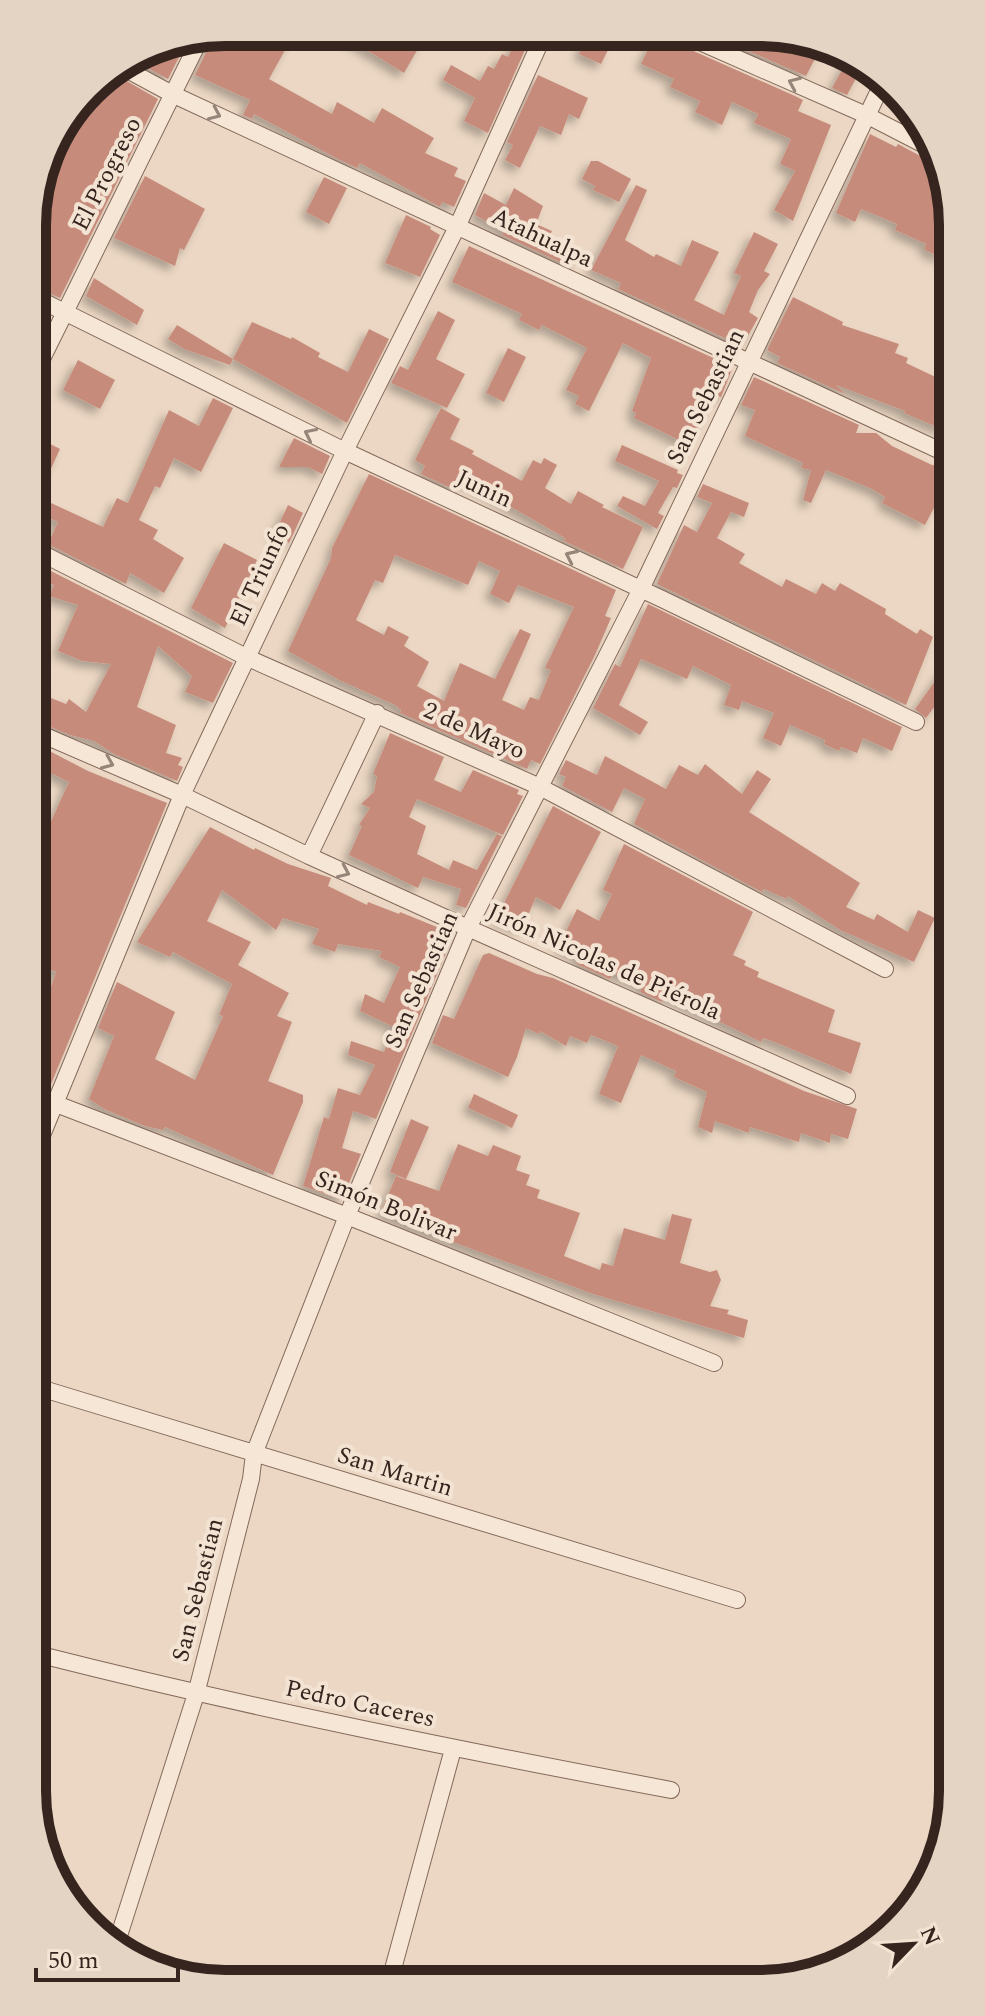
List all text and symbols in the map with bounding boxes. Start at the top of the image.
one-way arrow [788,77,803,93]
one-way arrow [206,104,221,120]
street label: El Progreso [63,111,151,237]
street label: Atahualpa [485,199,599,277]
street label: San Sebastian [658,323,754,471]
one-way arrow [304,428,319,444]
street label: Junin [450,460,518,518]
street label: El Triunfo [221,518,299,632]
one-way arrow [564,550,579,566]
street label: 2 de Mayo [417,693,531,769]
one-way arrow [100,753,114,769]
one-way arrow [336,862,350,878]
street label: Jirón Nicolas de Piérola [482,894,727,1030]
street label: San Sebastian [376,906,468,1054]
street label: Simón Bolivar [310,1161,462,1251]
street label: San Martin [333,1437,457,1507]
street label: San Sebastian [163,1514,233,1666]
street label: Pedro Caceres [282,1671,438,1737]
north arrow [873,1904,953,1984]
text: N [911,1921,949,1951]
scale bar [36,1932,178,1982]
text: 50 m [48,1943,99,1979]

